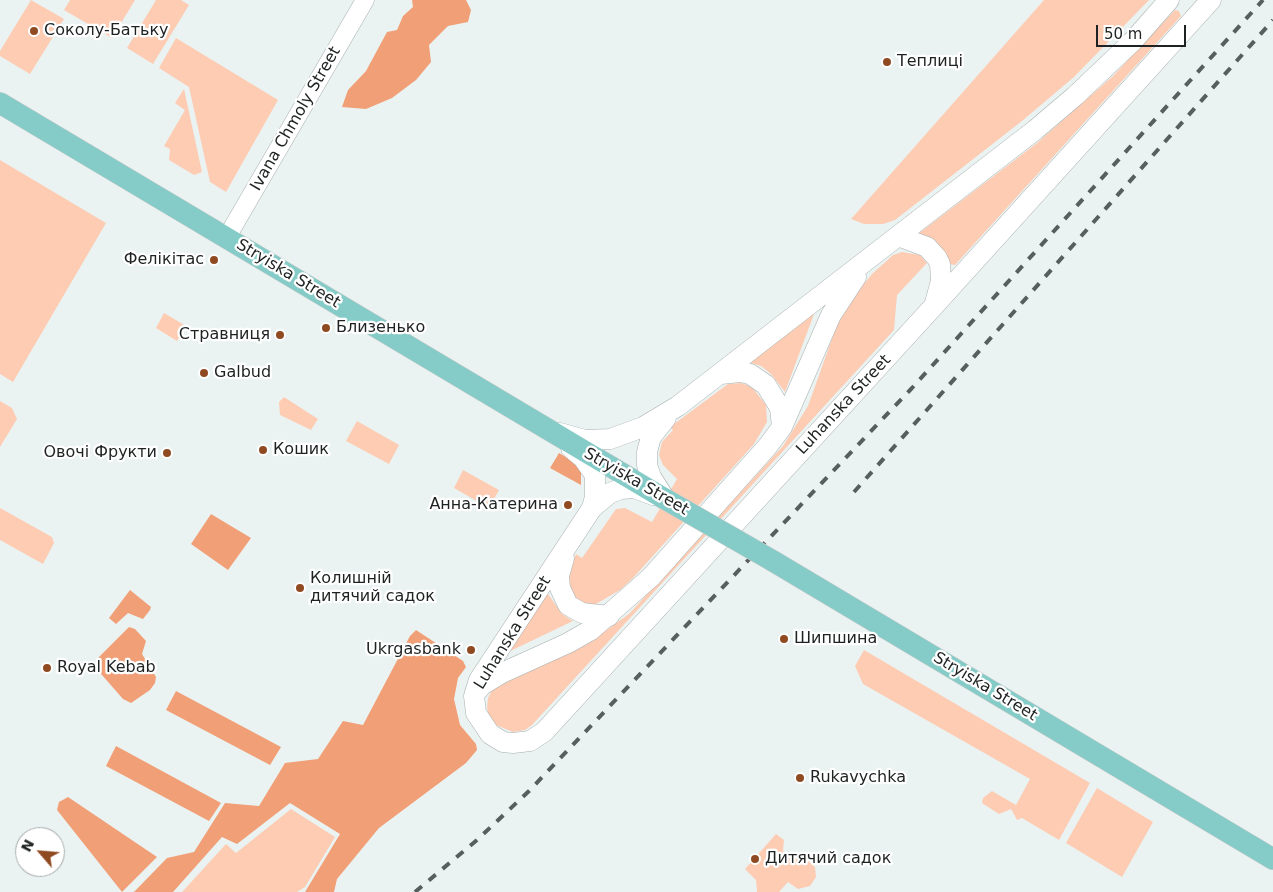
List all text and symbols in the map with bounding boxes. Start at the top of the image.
scale bar [1098,15,1188,47]
place label: Соколу-Батьку [44,21,169,41]
marker: Соколу-Батьку [28,25,40,37]
text: 50 m [1104,25,1142,43]
street label: Ivana Chmoly Street [247,43,345,195]
place label: Теплиці [897,52,963,72]
marker: Теплиці [881,56,893,68]
street label: Stryiska Street [233,235,343,313]
place label: Фелікітас [124,250,204,270]
marker: Фелікітас [208,254,220,266]
place label: Близенько [336,318,425,338]
marker: Близенько [320,322,332,334]
place label: Стравниця [179,325,270,345]
marker: Стравниця [274,329,286,341]
street label: Luhanska Street [793,351,895,459]
place label: Galbud [214,363,271,383]
marker: Galbud [198,367,210,379]
place label: Кошик [273,440,329,460]
place label: Овочі Фрукти [43,443,157,463]
marker: Кошик [257,444,269,456]
street label: Stryiska Street [580,444,692,520]
marker: Овочі Фрукти [161,447,173,459]
place label: Анна-Катерина [429,495,558,515]
marker: Анна-Катерина [562,499,574,511]
place label: Колишній дитячий садок [310,569,435,607]
street label: Luhanska Street [470,573,556,693]
marker: Колишній дитячий садок [294,582,306,594]
place label: Шипшина [794,629,877,649]
marker: Шипшина [778,633,790,645]
place label: Ukrgasbank [366,640,461,660]
marker: Ukrgasbank [465,644,477,656]
street label: Stryiska Street [930,648,1040,726]
place label: Royal Kebab [57,658,156,678]
marker: Royal Kebab [41,662,53,674]
place label: Rukavychka [810,768,906,788]
marker: Rukavychka [794,772,806,784]
north arrow [15,827,65,877]
text: N [18,837,37,854]
place label: Дитячий садок [765,849,891,869]
marker: Дитячий садок [749,853,761,865]

